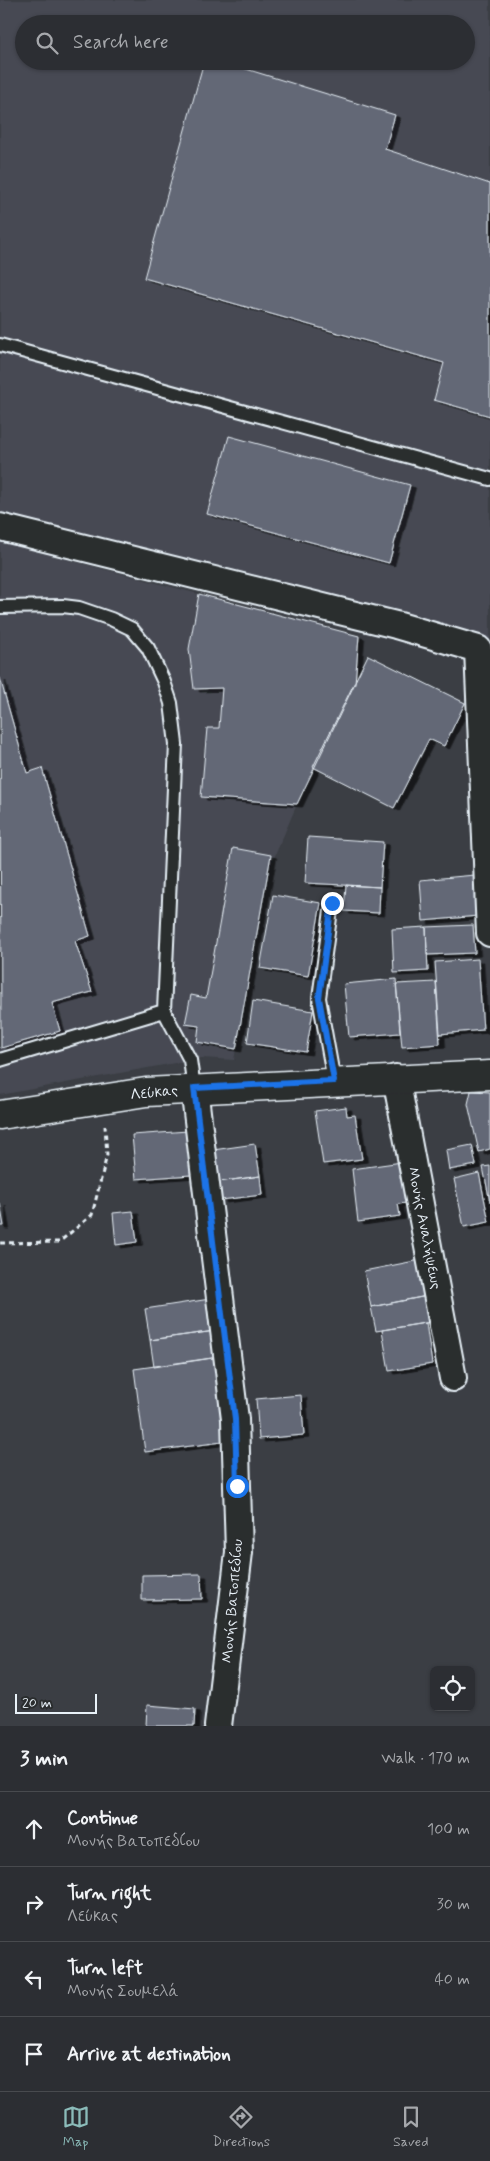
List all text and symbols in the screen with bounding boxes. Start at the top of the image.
search box [15,15,475,70]
icon: search [33,29,61,57]
text: Search here [73,30,169,55]
route end [321,892,344,915]
street label: Λεύκας [129,1081,179,1105]
street label: Μονής Αναλήψεως [402,1165,446,1291]
route start [226,1475,249,1498]
street label: Μονής Βατοπεδίου [218,1538,248,1664]
map controls [430,1666,475,1711]
button: locate [430,1666,475,1711]
scale bar [15,1691,98,1714]
text: 20 m [22,1694,52,1712]
text: 3 min [20,1745,68,1773]
text: Walk · 170 m [381,1748,470,1769]
text: Continue [67,1806,138,1831]
icon: ahead [20,1815,48,1843]
text: 100 m [427,1819,470,1840]
text: Μονής Βατοπεδίου [67,1831,200,1852]
text: Turn right [67,1881,151,1906]
icon: right [20,1890,48,1918]
text: 30 m [437,1894,470,1915]
text: Λεύκας [67,1906,118,1927]
text: Turn left [67,1956,143,1981]
icon: left [20,1965,48,1993]
text: 40 m [434,1969,470,1990]
text: Μονής Σουμελά [67,1981,179,2002]
icon: arrive [20,2040,48,2068]
text: Arrive at destination [67,2042,231,2067]
tab: Map [62,2103,90,2151]
tab: Directions [213,2103,270,2151]
tab: Saved [393,2103,428,2151]

